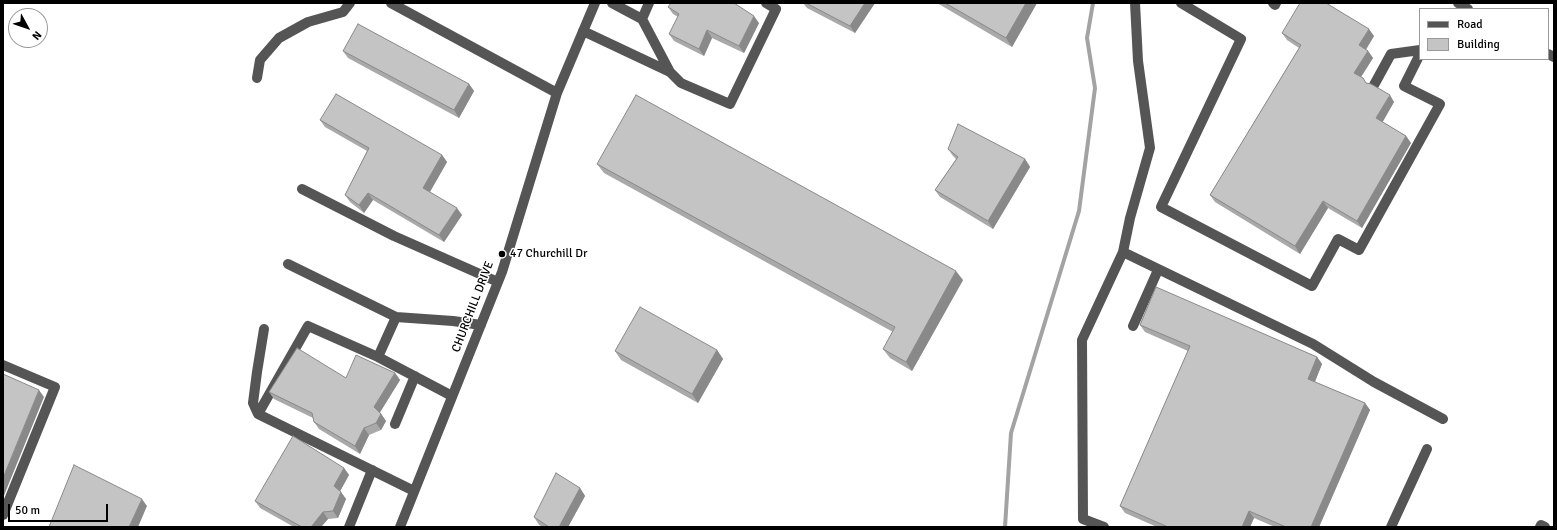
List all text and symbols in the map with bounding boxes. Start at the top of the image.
north arrow [8,8,48,48]
legend [1419,8,1549,60]
text: Road [1457,17,1483,32]
text: N [29,28,44,43]
text: Building [1457,37,1500,52]
place label: 47 Churchill Dr [510,247,587,261]
marker: 47 Churchill Dr [497,249,507,259]
street label: CHURCHILL DRIVE [449,259,497,355]
scale bar [10,496,110,522]
text: 50 m [15,503,40,518]

